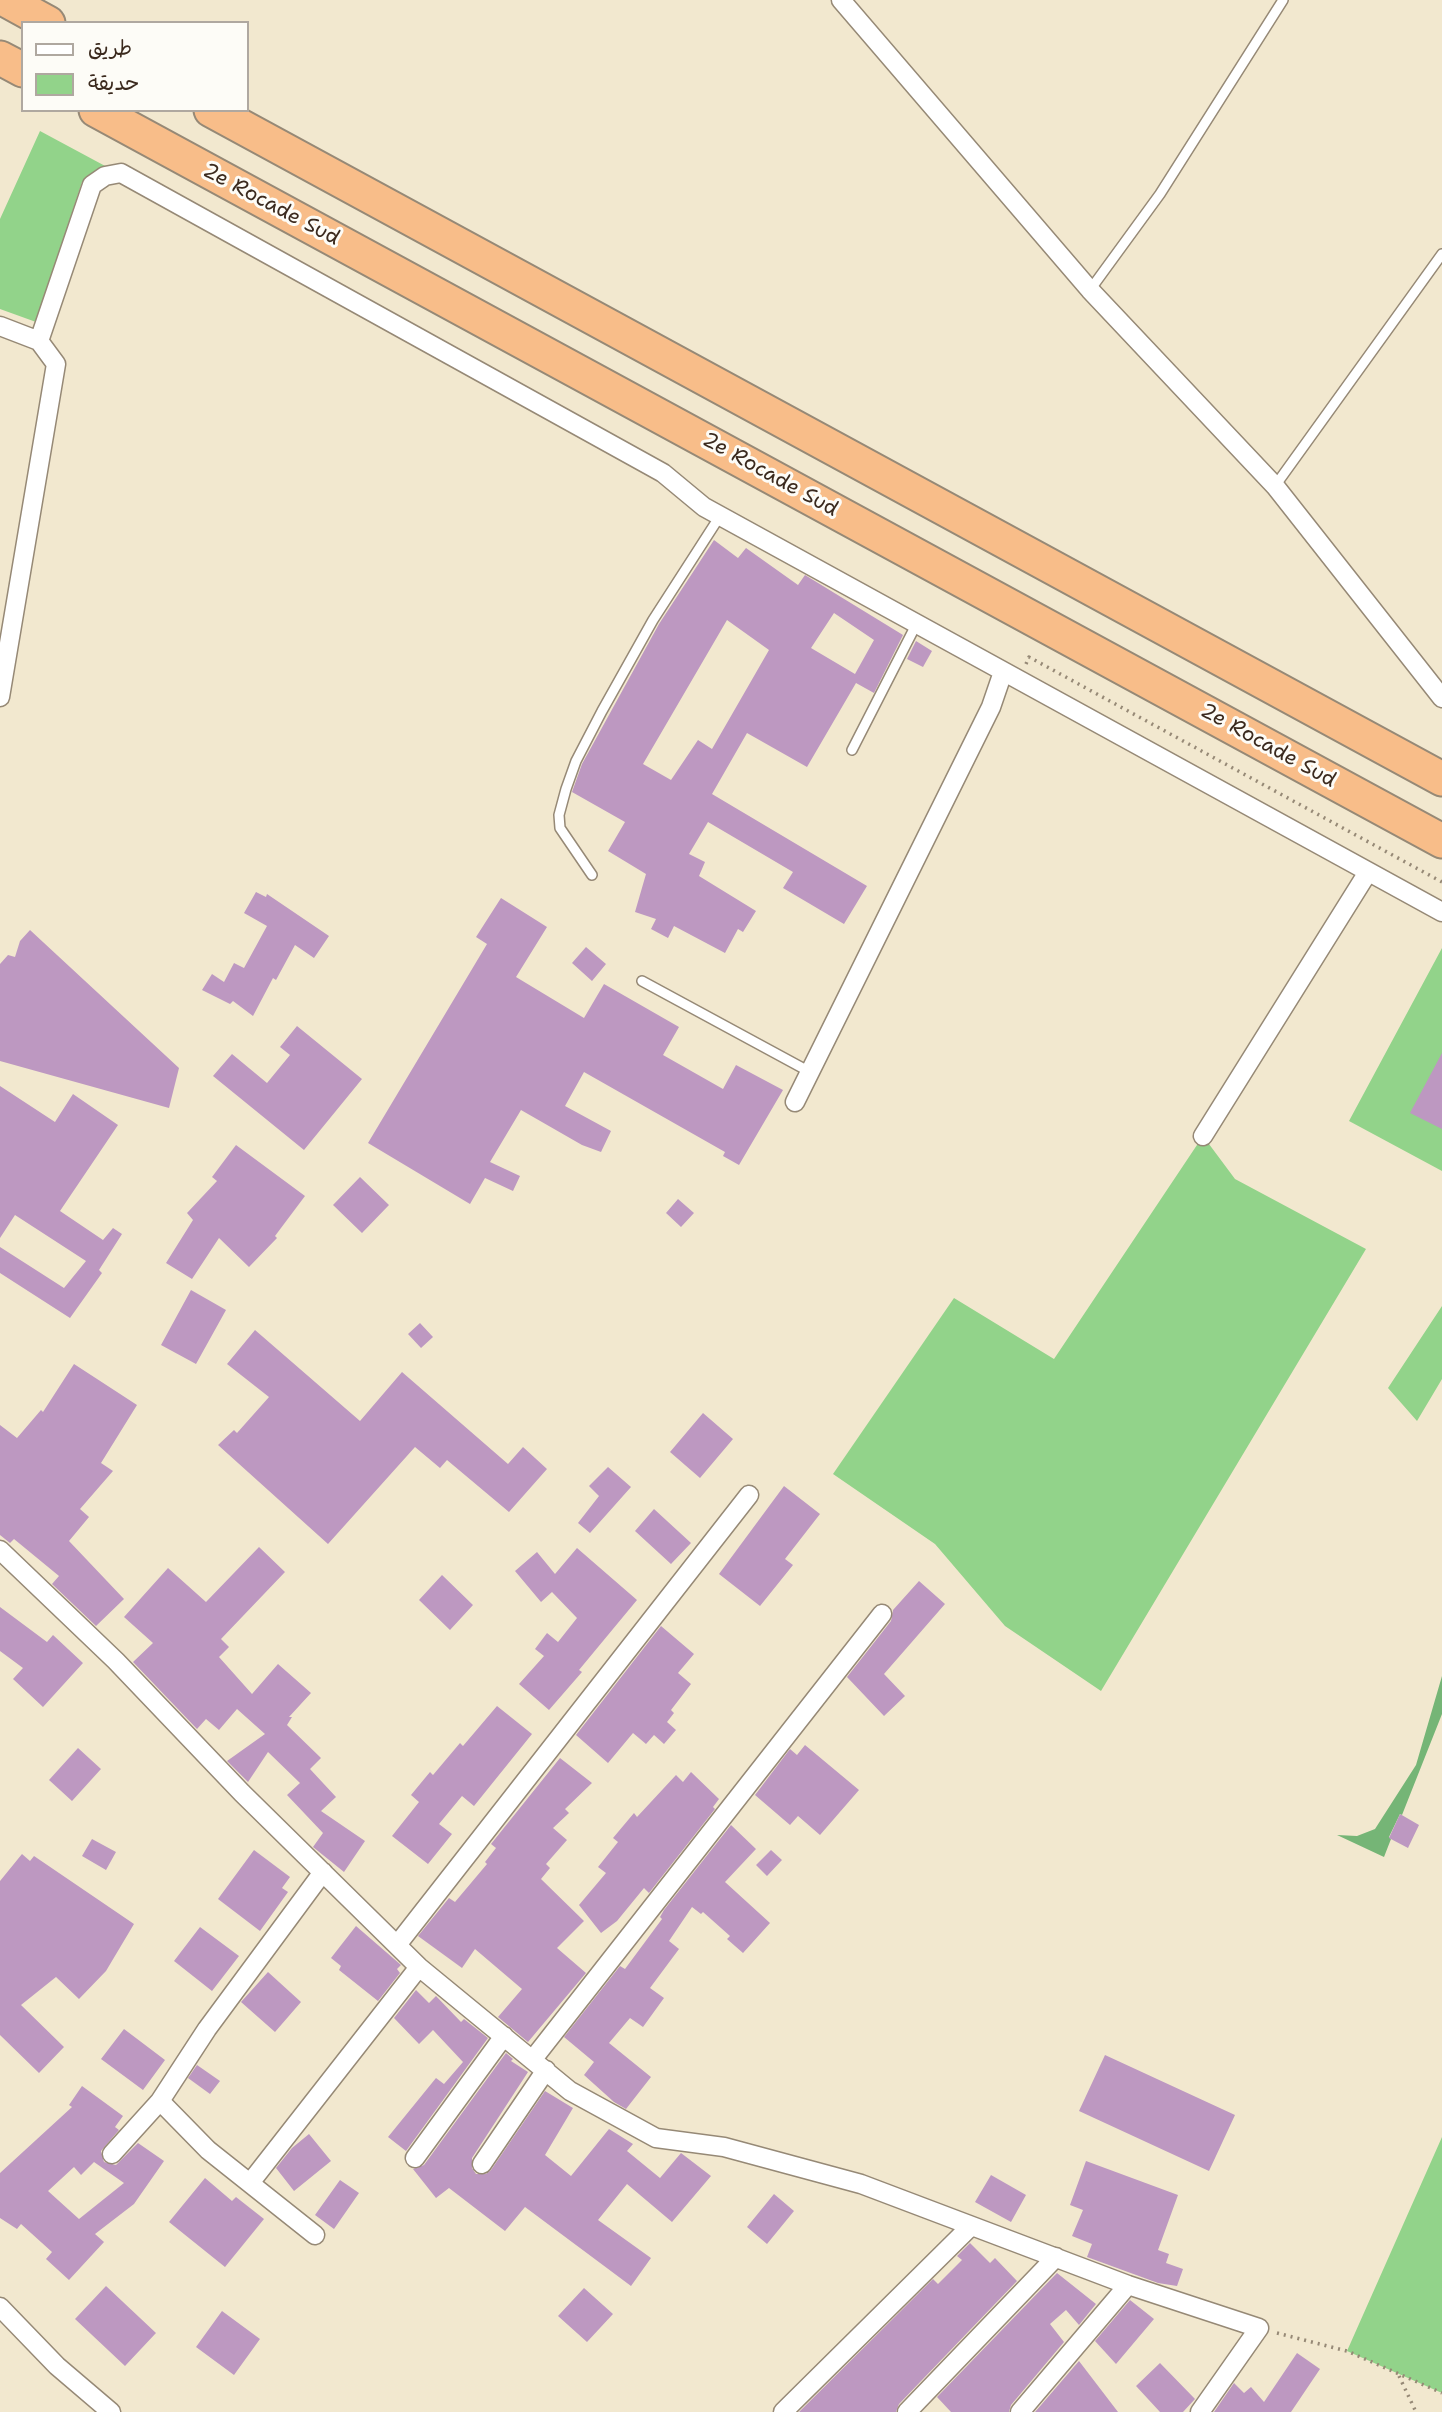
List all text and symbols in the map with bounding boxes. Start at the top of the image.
legend [21,21,248,112]
text: طريق [88,34,132,62]
text: حديقة [88,69,139,97]
street label: 2e Rocade Sud [198,158,344,252]
street label: 2e Rocade Sud [698,427,842,523]
street label: 2e Rocade Sud [1196,698,1340,794]

